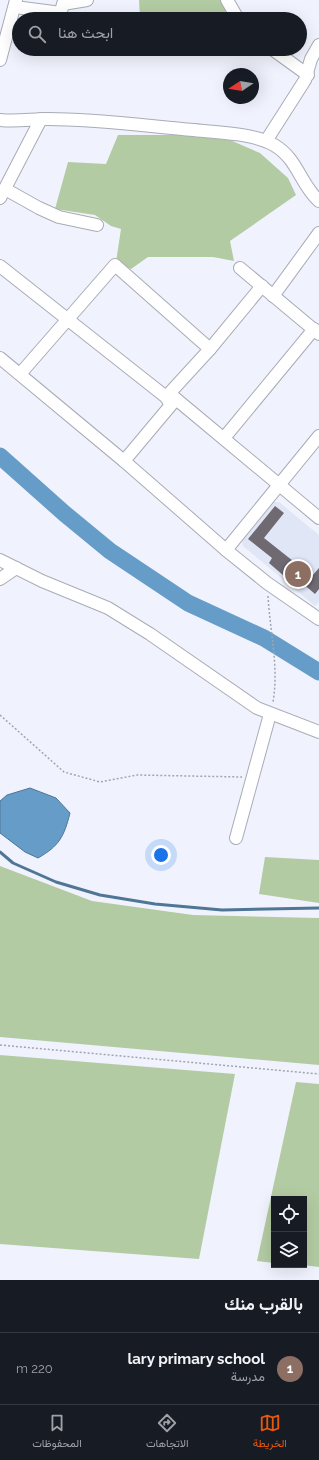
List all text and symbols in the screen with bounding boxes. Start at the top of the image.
search box [12,12,307,56]
icon: search [26,23,48,45]
text: ابحث هنا [58,24,113,42]
north arrow [223,68,259,104]
pin: 1 [285,559,311,589]
your location [151,845,171,865]
map controls [271,1196,307,1268]
button: locate [271,1196,307,1232]
button: layers [271,1232,307,1268]
text: بالقرب منك [224,1294,303,1314]
text: lary primary school [127,1350,265,1368]
text: 220 m [16,1361,53,1376]
text: 1 [287,1361,293,1376]
text: مدرسة [231,1369,265,1384]
tab: المحفوظات [32,1412,82,1453]
tab: الاتجاهات [146,1412,189,1453]
tab: الخريطة [253,1412,287,1453]

